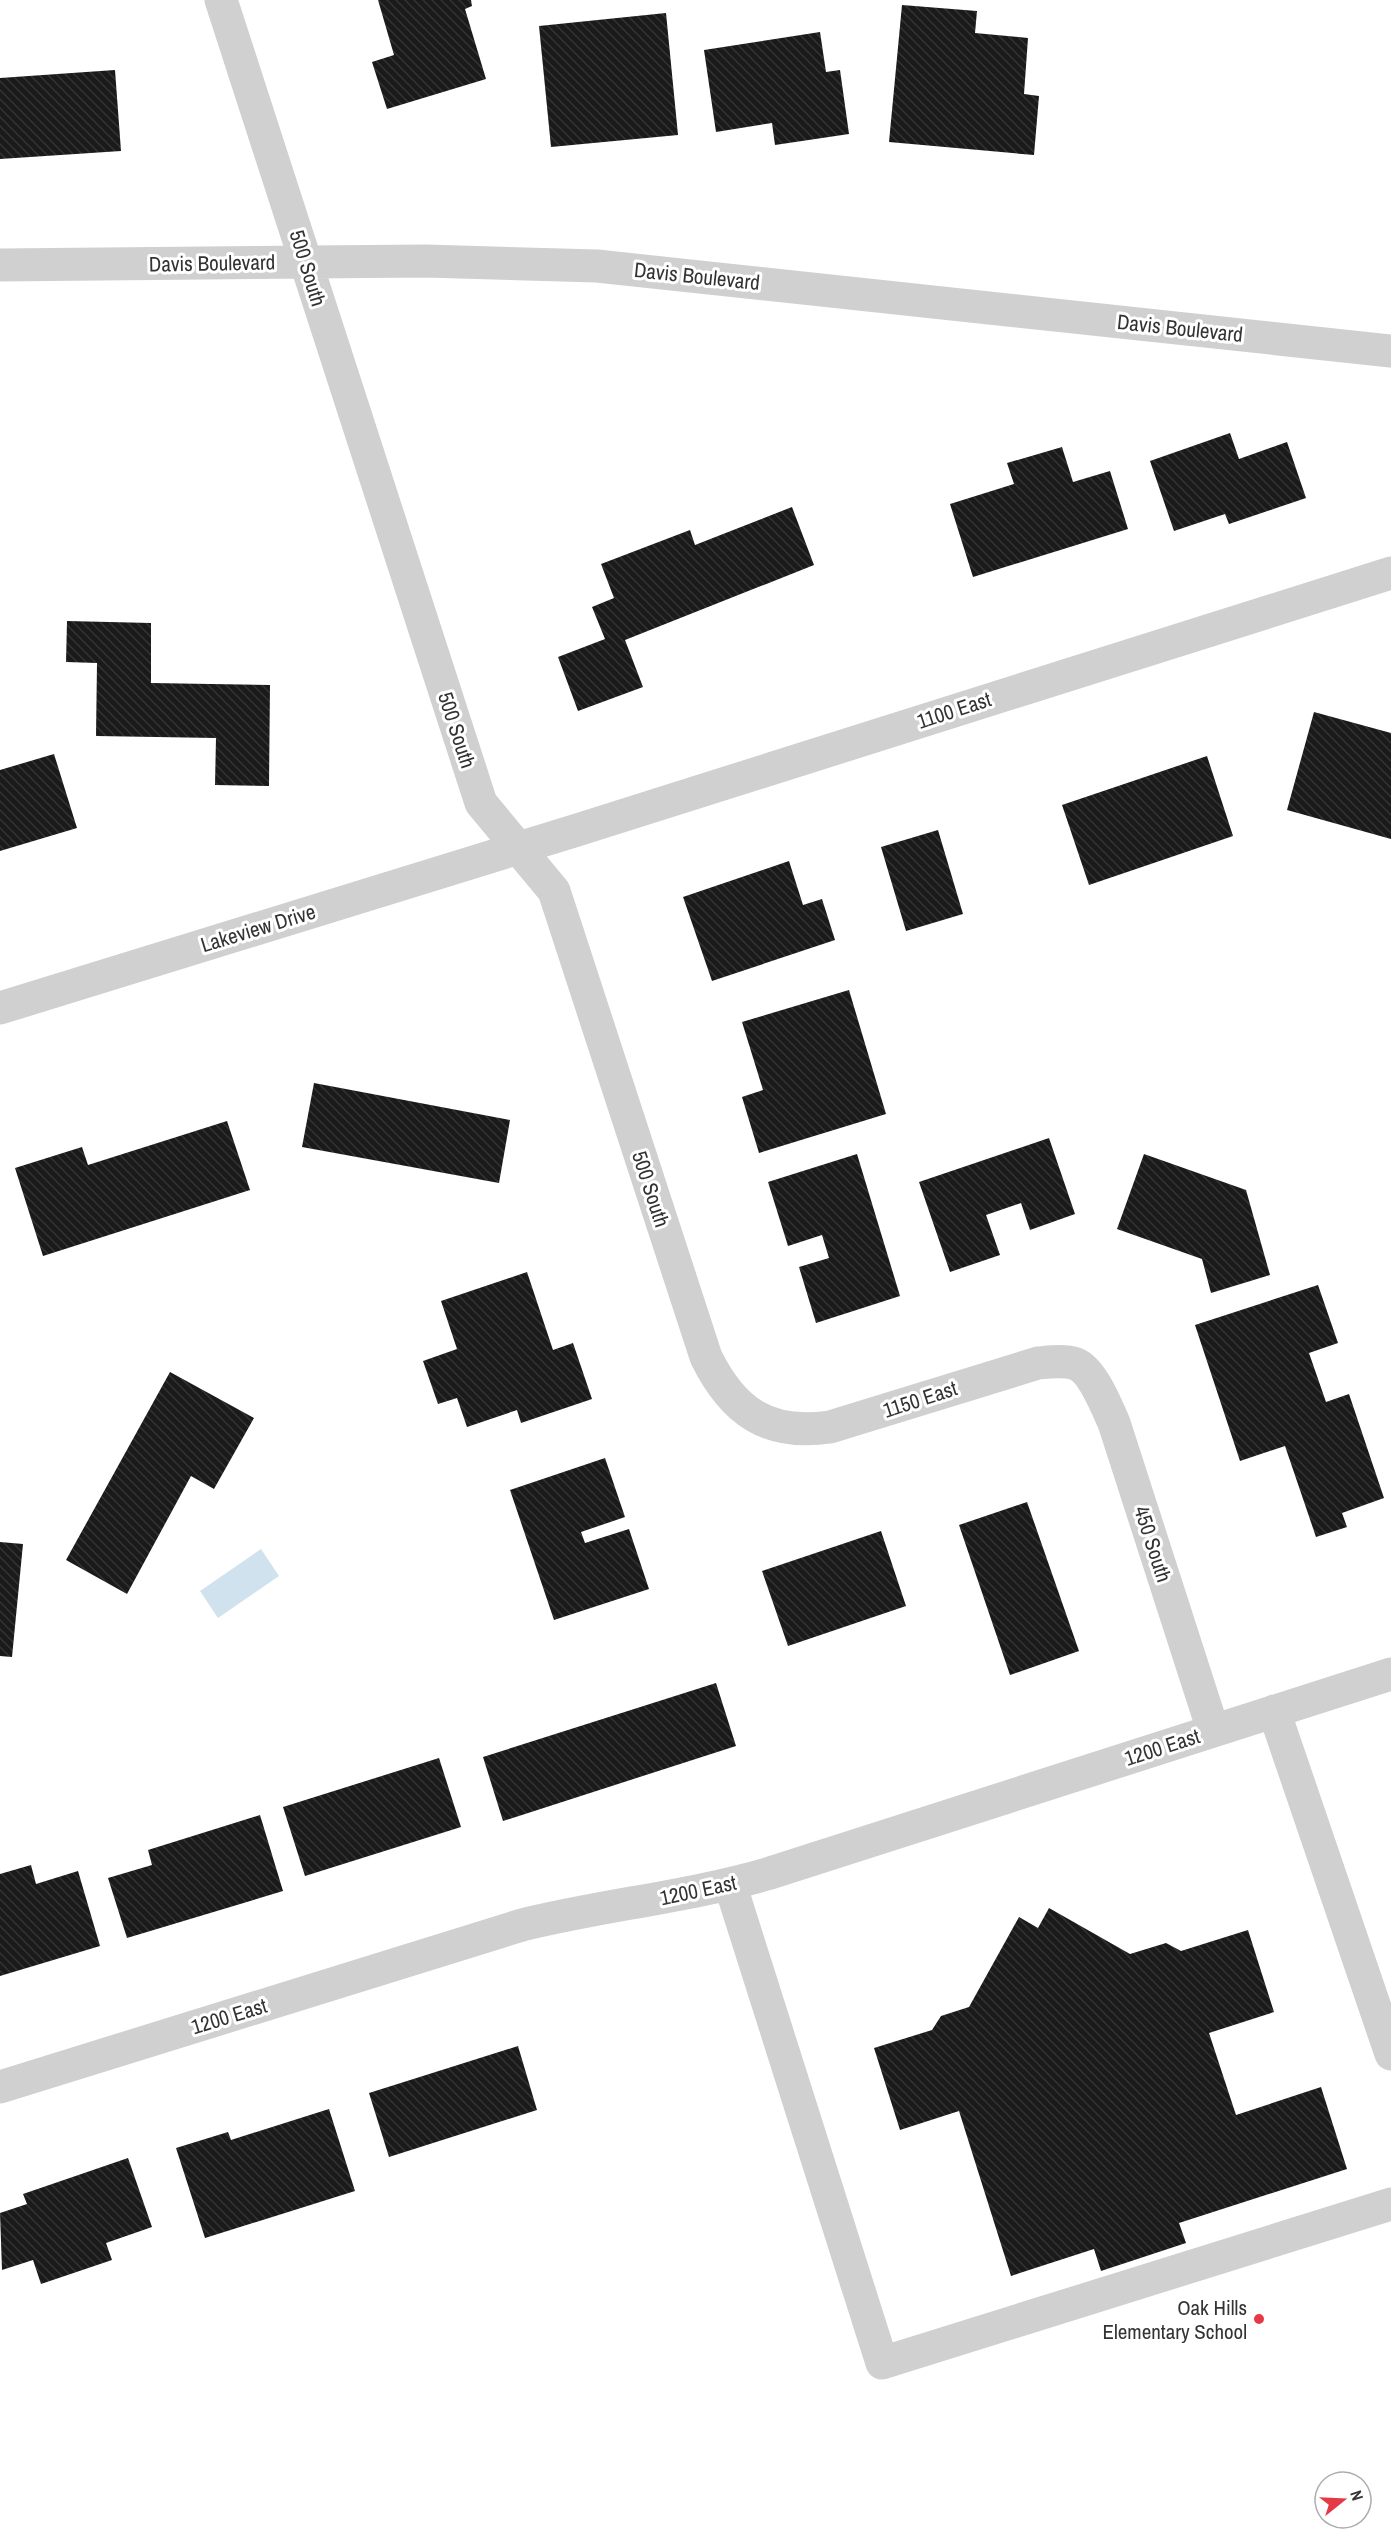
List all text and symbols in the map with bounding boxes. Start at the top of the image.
street label: 500 South [283,226,333,310]
street label: Davis Boulevard [149,247,275,279]
street label: Davis Boulevard [633,255,761,297]
street label: Davis Boulevard [1116,307,1244,349]
street label: 1100 East [913,684,995,736]
street label: 500 South [431,688,483,772]
street label: Lakeview Drive [197,897,319,959]
street label: 500 South [625,1147,677,1231]
street label: 1150 East [879,1373,961,1425]
street label: 450 South [1127,1502,1179,1586]
street label: 1200 East [1121,1721,1204,1773]
street label: 1200 East [657,1868,739,1912]
street label: 1200 East [188,1991,271,2041]
place label: Oak Hills Elementary School [1102,2293,1247,2346]
marker: Oak Hills Elementary School [1252,2312,1266,2326]
north arrow [1313,2470,1373,2530]
text: N [1345,2487,1369,2503]

